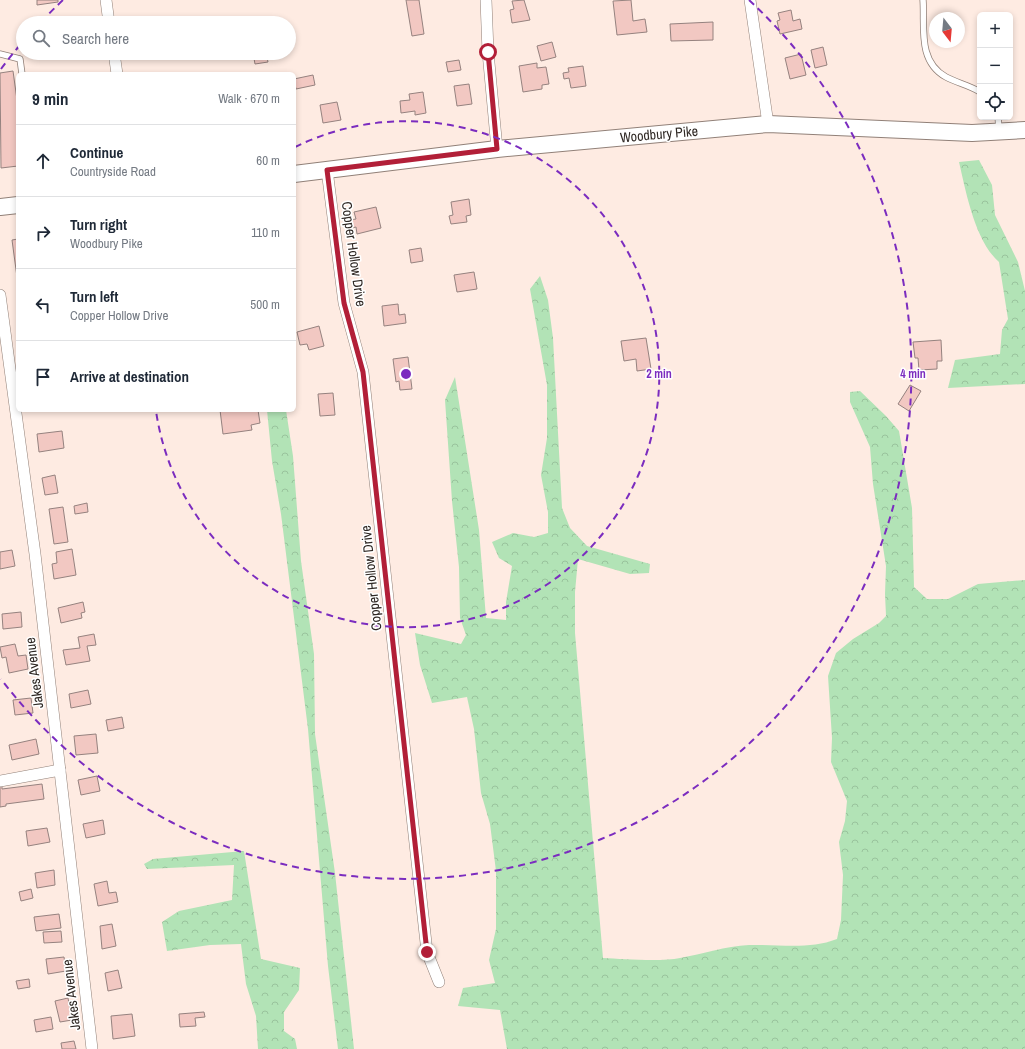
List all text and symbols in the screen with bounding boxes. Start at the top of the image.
north arrow [929,12,965,48]
map controls [977,12,1013,120]
button: + [977,12,1013,48]
search box [16,16,296,60]
icon: search [30,27,52,49]
text: Search here [62,28,129,49]
route start [479,43,497,61]
button: − [977,48,1013,84]
button: locate [977,84,1013,120]
text: 9 min [32,87,68,110]
text: Walk · 670 m [218,90,280,107]
street label: Woodbury Pike [619,122,699,146]
text: Continue [70,142,123,163]
icon: ahead [32,150,54,172]
text: 60 m [256,152,280,169]
text: Countryside Road [70,163,156,180]
street label: Copper Hollow Drive [338,200,370,308]
text: Turn right [70,214,127,235]
icon: right [32,222,54,244]
text: 110 m [251,224,280,241]
text: Woodbury Pike [70,235,143,252]
text: Turn left [70,286,118,307]
icon: left [32,294,54,316]
text: 500 m [250,296,280,313]
text: Copper Hollow Drive [70,307,168,324]
icon: arrive [32,366,54,388]
text: Arrive at destination [70,366,189,387]
text: 2 min [646,366,672,382]
text: 4 min [900,366,926,382]
centre of rings [399,367,413,381]
street label: Copper Hollow Drive [357,524,385,632]
street label: Jakes Avenue [21,637,47,709]
route end [418,943,436,961]
street label: Jakes Avenue [58,959,84,1031]

